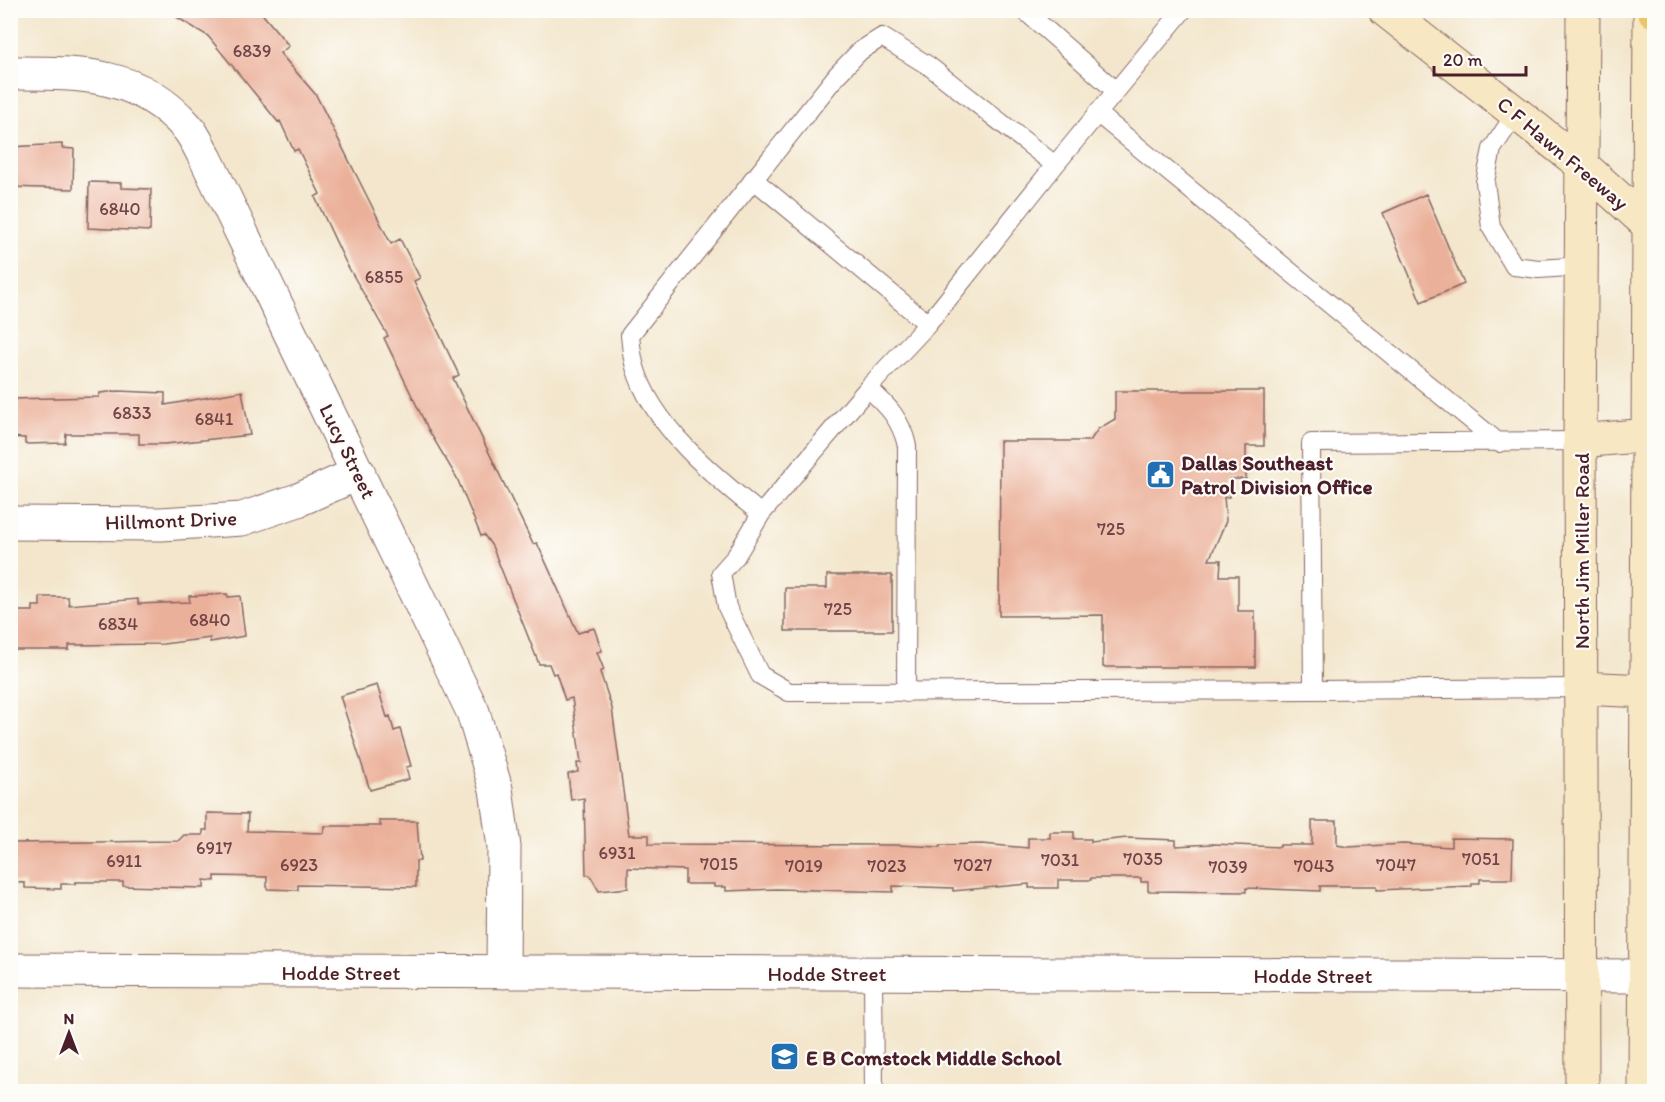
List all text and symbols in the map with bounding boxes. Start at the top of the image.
scale bar [1434,39,1526,77]
house number: 6839 [233,40,271,62]
text: 20 m [1443,49,1483,71]
street label: C F Hawn Freeway [1492,91,1634,215]
house number: 6840 [99,198,141,220]
house number: 6855 [365,266,403,288]
street label: Lucy Street [314,400,382,503]
house number: 6833 [112,402,152,424]
house number: 6841 [195,408,233,430]
place label: Dallas Southeast Patrol Division Office [1181,450,1372,499]
street label: North Jim Miller Road [1569,453,1594,649]
public building icon: Dallas Southeast Patrol Division Office [1144,458,1176,490]
street label: Hillmont Drive [105,505,237,535]
house number: 725 [1097,518,1125,540]
house number: 725 [824,598,852,620]
house number: 6840 [189,609,231,631]
house number: 6834 [98,613,138,635]
house number: 6917 [196,837,232,859]
house number: 6931 [598,842,636,864]
house number: 7035 [1123,848,1163,870]
house number: 7051 [1462,848,1500,870]
house number: 7031 [1041,849,1079,871]
house number: 6911 [106,850,142,872]
house number: 7015 [700,853,738,875]
house number: 6923 [280,854,318,876]
house number: 7027 [954,854,992,876]
house number: 7047 [1376,854,1416,876]
house number: 7019 [785,855,823,877]
house number: 7023 [867,855,907,877]
house number: 7043 [1294,855,1335,877]
house number: 7039 [1208,856,1248,878]
street label: Hodde Street [282,960,401,985]
street label: Hodde Street [768,961,887,986]
street label: Hodde Street [1254,963,1373,988]
north arrow [39,1003,99,1063]
text: N [64,1009,74,1028]
school or university icon: E B Comstock Middle School [769,1041,801,1073]
place label: E B Comstock Middle School [806,1045,1063,1070]

